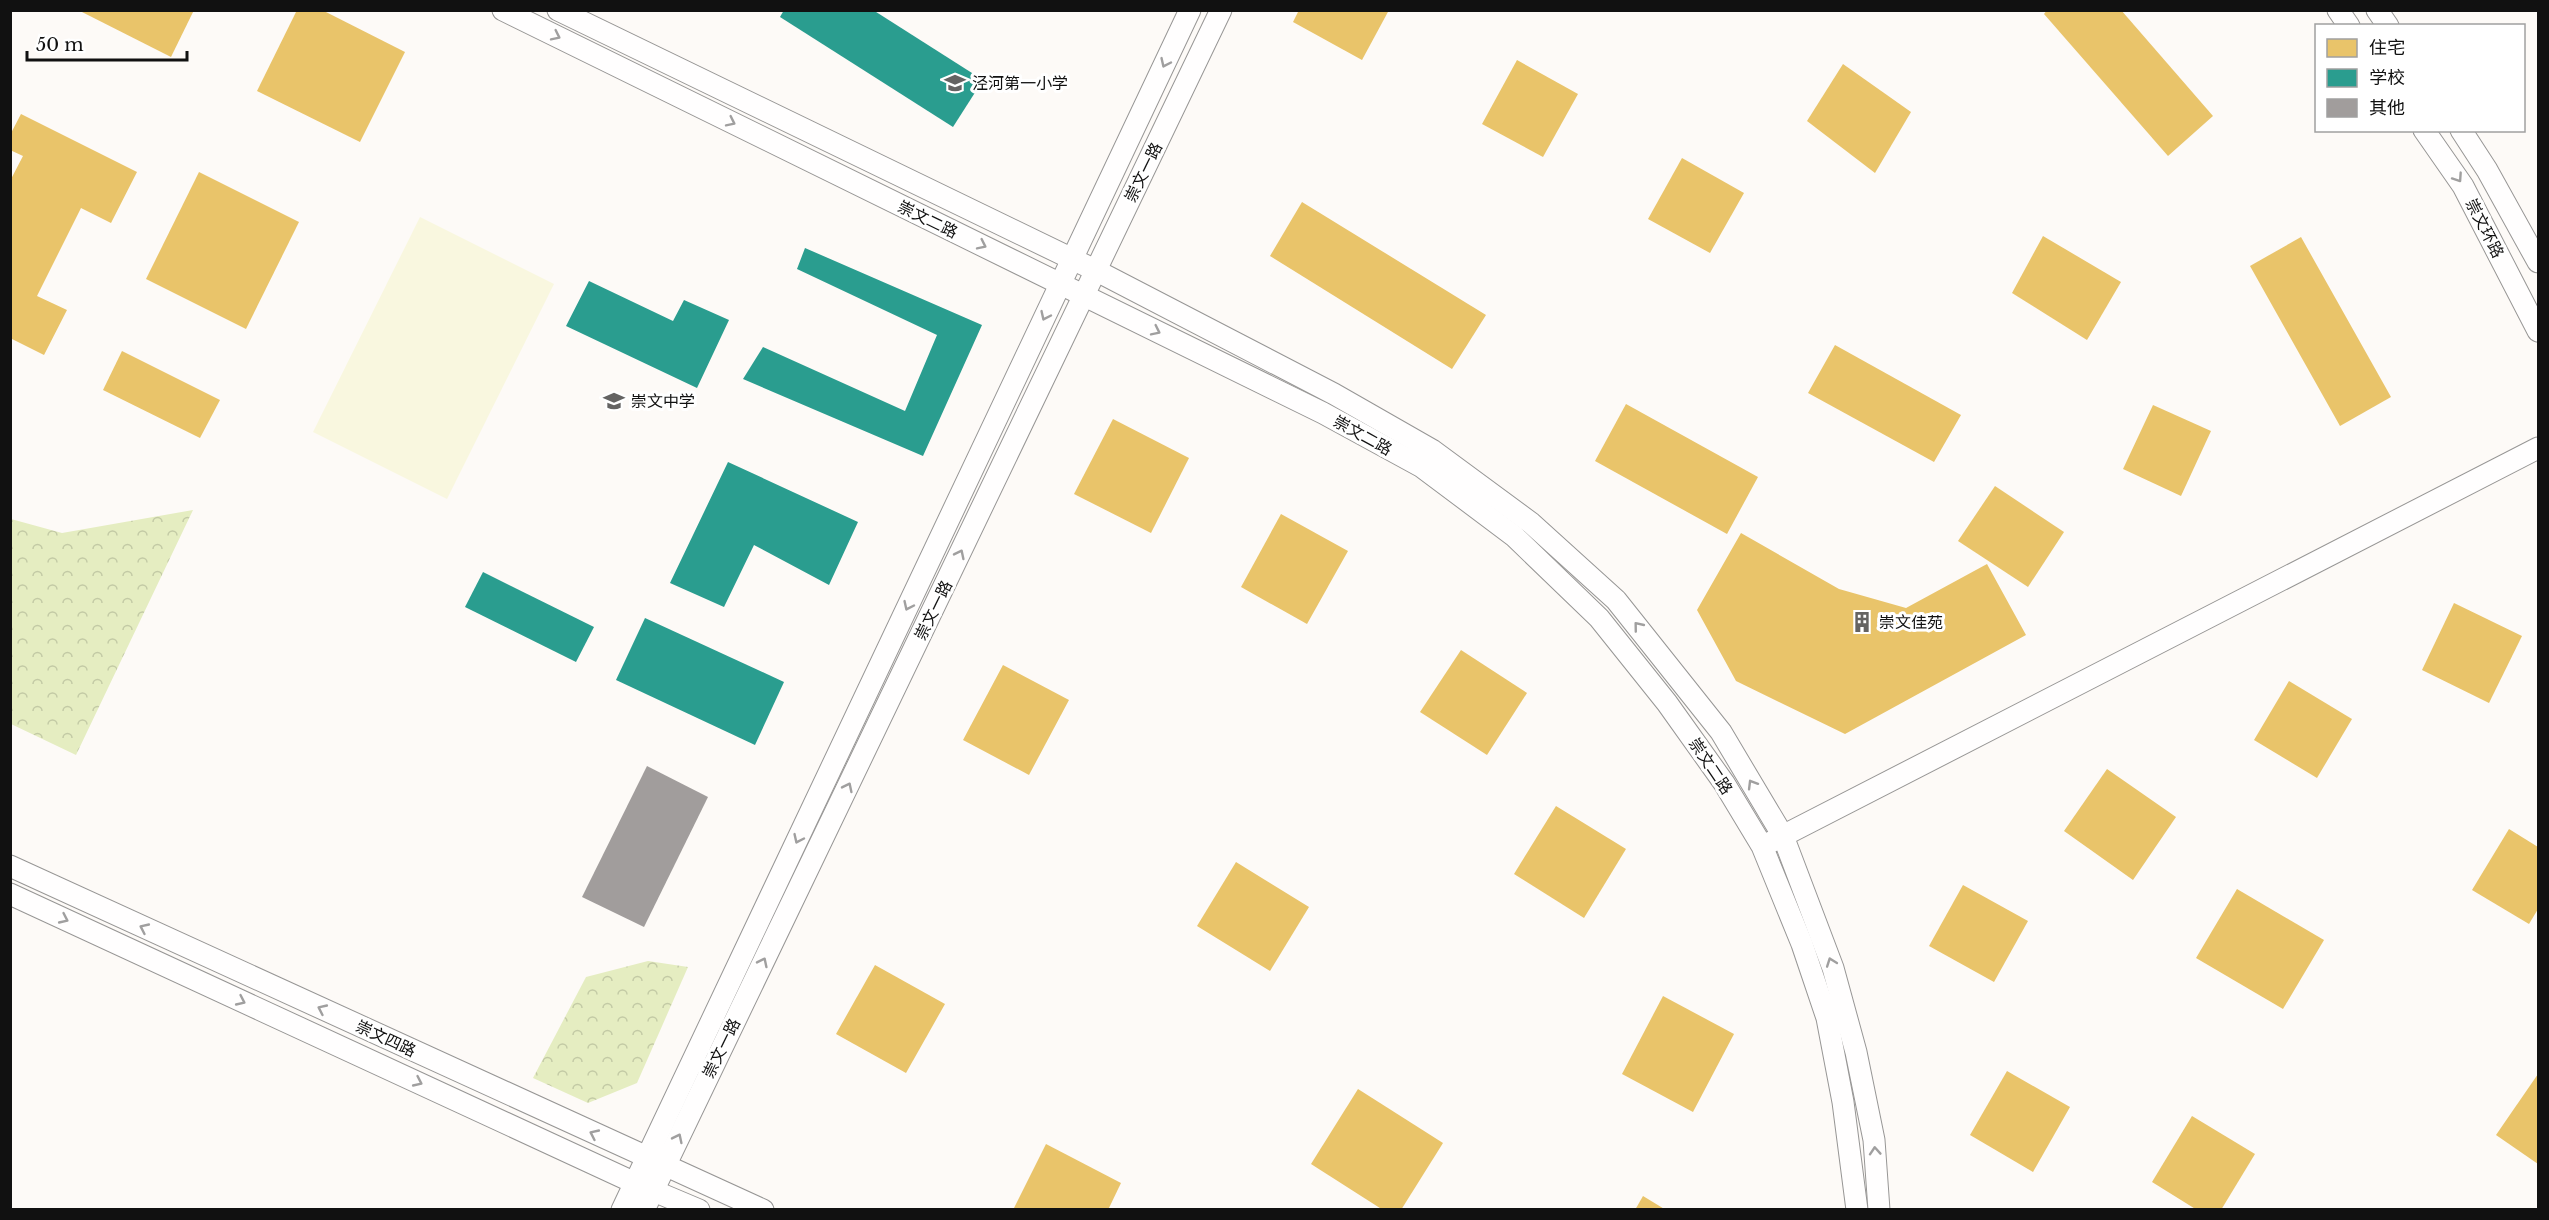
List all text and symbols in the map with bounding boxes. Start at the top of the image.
scale bar [27,24,188,62]
legend [2315,24,2525,132]
one-way arrow [549,29,560,41]
text: 50 m [36,34,84,56]
text: 住宅 [2369,37,2405,59]
one-way arrow [1160,57,1172,68]
text: 学校 [2369,67,2405,89]
school or university icon: 泾河第一小学 [943,71,967,95]
place label: 泾河第一小学 [972,73,1068,93]
text: 其他 [2369,97,2405,119]
one-way arrow [725,115,735,126]
street label: 崇文一路 [1120,139,1166,205]
one-way arrow [2451,172,2462,183]
street label: 崇文环路 [2462,195,2508,261]
street label: 崇文二路 [895,196,961,242]
one-way arrow [975,238,986,249]
one-way arrow [1041,309,1053,320]
one-way arrow [1150,324,1161,335]
school or university icon: 崇文中学 [602,389,626,413]
place label: 崇文中学 [631,391,695,411]
street label: 崇文二路 [1330,411,1396,459]
one-way arrow [952,550,964,561]
street label: 崇文一路 [910,577,956,643]
one-way arrow [904,599,916,610]
building icon: 崇文佳苑 [1850,610,1874,634]
place label: 崇文佳苑 [1879,612,1943,632]
one-way arrow [1634,622,1645,633]
street label: 崇文二路 [1685,734,1737,798]
one-way arrow [1748,780,1760,790]
one-way arrow [840,782,852,793]
one-way arrow [793,832,805,843]
one-way arrow [57,911,68,923]
one-way arrow [140,923,151,935]
one-way arrow [1825,957,1838,967]
one-way arrow [755,958,767,969]
one-way arrow [234,993,245,1005]
one-way arrow [317,1004,328,1016]
street label: 崇文四路 [353,1015,419,1061]
street label: 崇文一路 [698,1015,744,1081]
one-way arrow [411,1075,422,1087]
one-way arrow [590,1129,601,1141]
one-way arrow [671,1133,682,1144]
one-way arrow [1869,1147,1882,1156]

